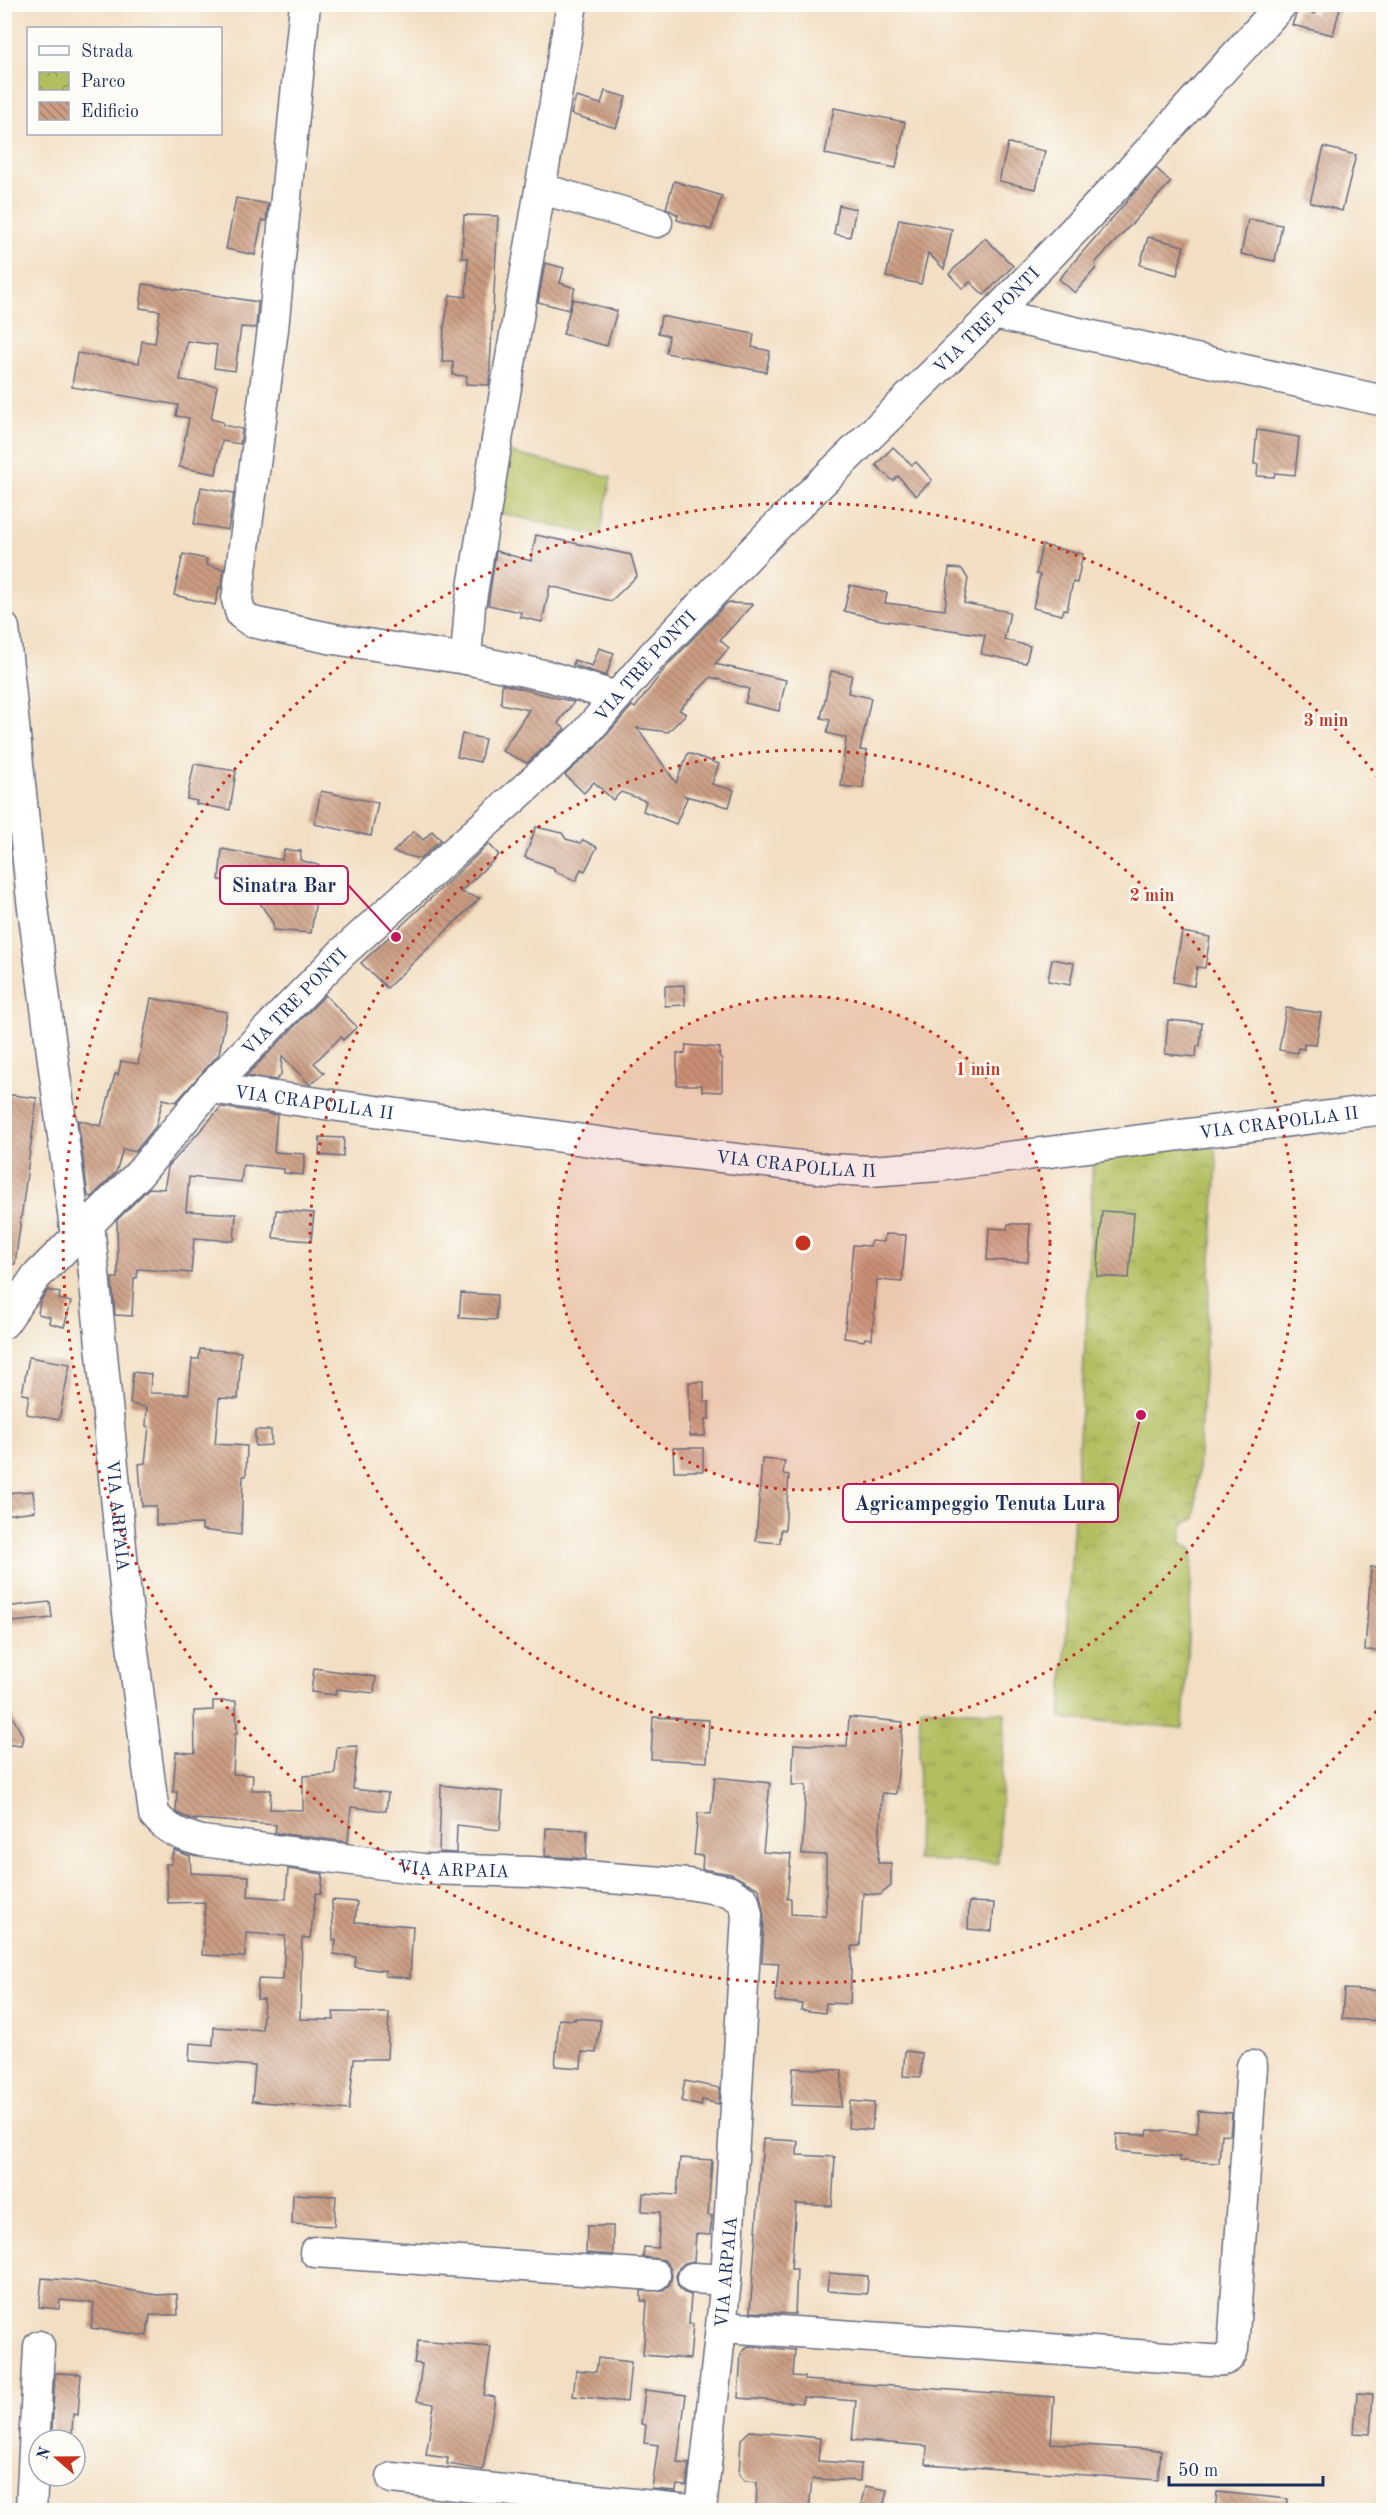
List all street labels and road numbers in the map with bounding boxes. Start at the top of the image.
street label: VIA TRE PONTI [931,264,1043,377]
street label: VIA TRE PONTI [592,608,700,725]
street label: VIA TRE PONTI [239,945,351,1059]
street label: VIA CRAPOLLA II [233,1083,395,1123]
street label: VIA CRAPOLLA II [1198,1104,1360,1143]
street label: VIA CRAPOLLA II [715,1149,877,1181]
street label: VIA ARPAIA [102,1459,131,1573]
street label: VIA ARPAIA [396,1858,510,1881]
street label: VIA ARPAIA [713,2215,741,2329]

